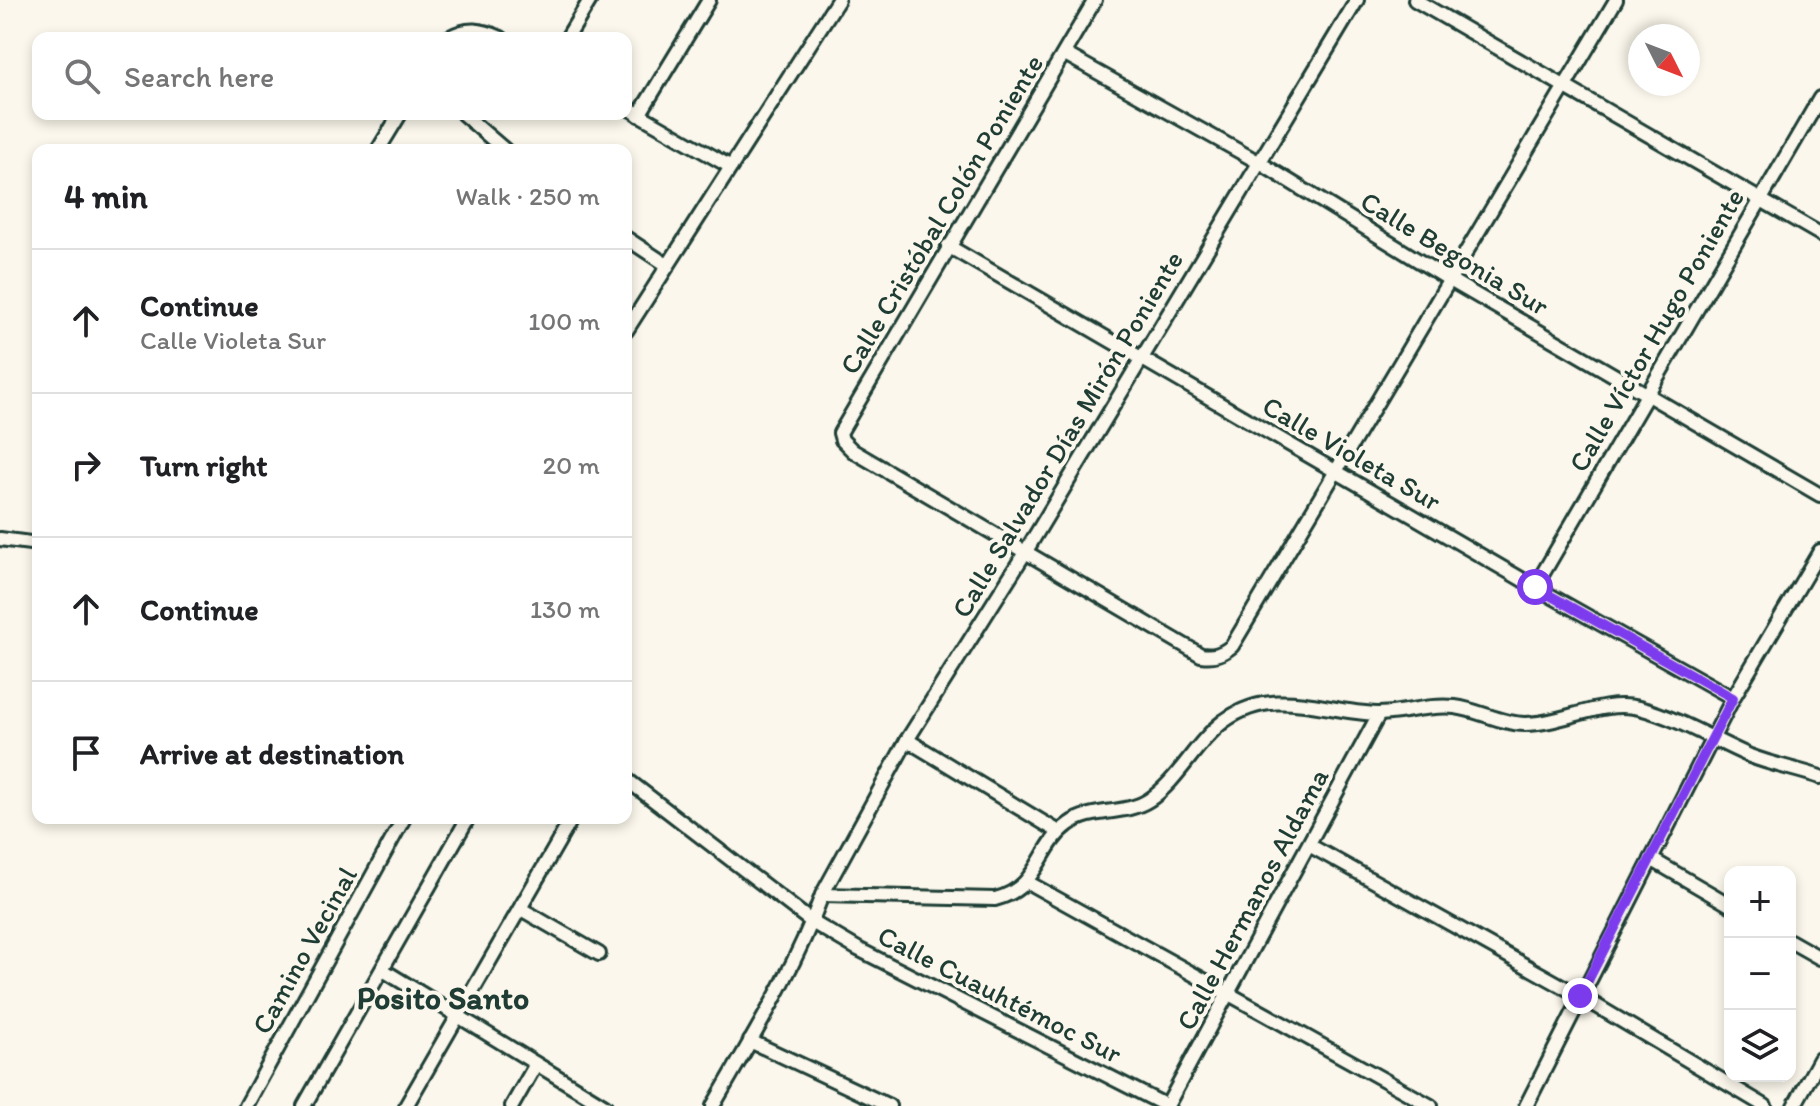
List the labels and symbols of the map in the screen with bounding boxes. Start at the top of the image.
north arrow [1628,24,1700,96]
street label: Calle Cristóbal Colón Poniente [832,48,1050,380]
street label: Calle Víctor Hugo Poniente [1561,182,1751,478]
street label: Calle Begonia Sur [1355,183,1556,323]
street label: Calle Salvador Días Mirón Poniente [944,244,1190,624]
street label: Calle Violeta Sur [1257,388,1448,518]
route start [1517,569,1553,605]
street label: Calle Hermanos Aldama [1169,762,1336,1036]
street label: Camino Vecinal [244,860,364,1040]
street label: Calle Cuauhtémoc Sur [872,918,1128,1070]
route end [1562,978,1598,1014]
district label: Posito Santo [357,979,529,1017]

